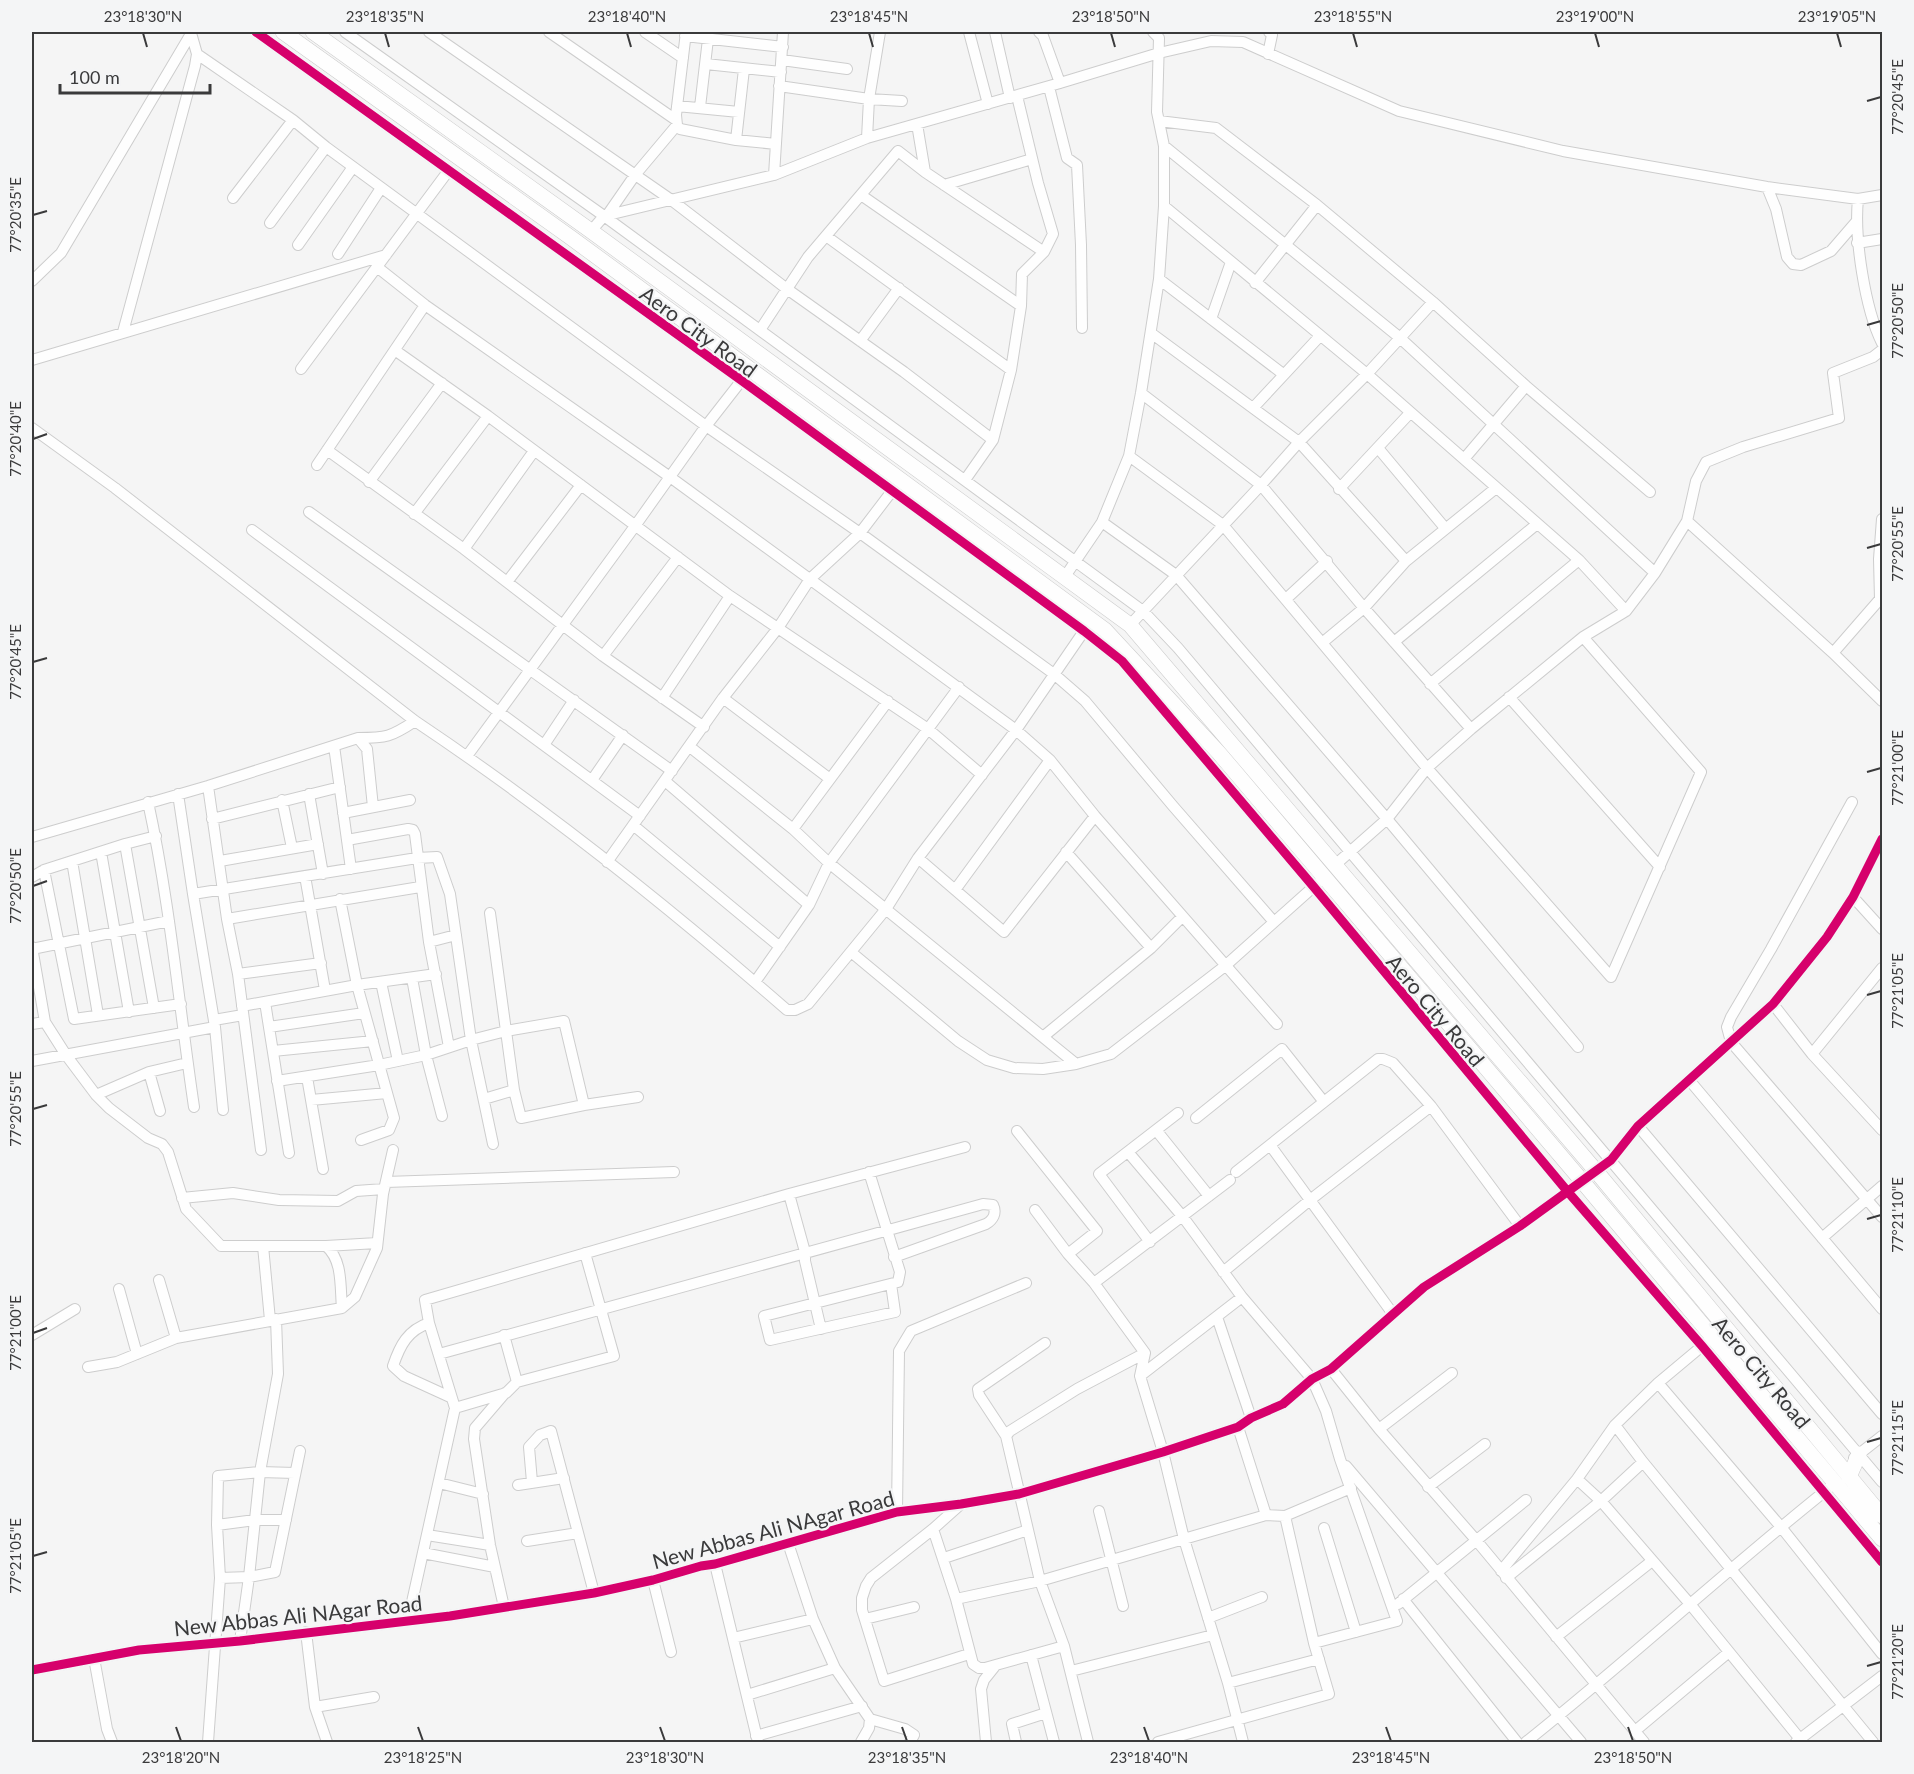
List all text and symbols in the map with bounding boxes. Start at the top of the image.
text: 23°18'30"N [104,7,182,25]
text: 23°18'35"N [346,7,424,25]
text: 23°18'40"N [588,7,666,25]
text: 23°18'45"N [830,7,908,25]
text: 23°18'50"N [1072,7,1150,25]
text: 23°18'55"N [1314,7,1392,25]
text: 23°19'00"N [1556,7,1634,25]
text: 23°19'05"N [1798,7,1876,25]
scale bar [60,57,210,95]
text: 77°20'45"E [1888,59,1906,135]
text: 100 m [69,66,120,88]
text: 77°20'35"E [6,177,24,253]
street label: Aero City Road [636,280,762,382]
text: 77°20'50"E [1888,283,1906,359]
text: 77°20'40"E [6,401,24,477]
text: 77°20'55"E [1888,506,1906,582]
text: 77°20'45"E [6,624,24,700]
text: 77°21'00"E [1888,730,1906,806]
text: 77°20'50"E [6,848,24,924]
street label: Aero City Road [1382,949,1490,1071]
text: 77°21'05"E [1888,953,1906,1029]
text: 77°20'55"E [6,1071,24,1147]
text: 77°21'10"E [1888,1177,1906,1253]
text: 77°21'00"E [6,1295,24,1371]
street label: Aero City Road [1708,1311,1816,1433]
text: 77°21'15"E [1888,1400,1906,1476]
street label: New Abbas Ali NAgar Road [649,1485,897,1573]
text: 77°21'05"E [6,1518,24,1594]
street label: New Abbas Ali NAgar Road [173,1590,423,1640]
text: 77°21'20"E [1888,1624,1906,1700]
text: 23°18'20"N [142,1748,220,1766]
text: 23°18'25"N [384,1748,462,1766]
text: 23°18'30"N [626,1748,704,1766]
text: 23°18'35"N [868,1748,946,1766]
text: 23°18'40"N [1110,1748,1188,1766]
text: 23°18'45"N [1352,1748,1430,1766]
text: 23°18'50"N [1594,1748,1672,1766]

